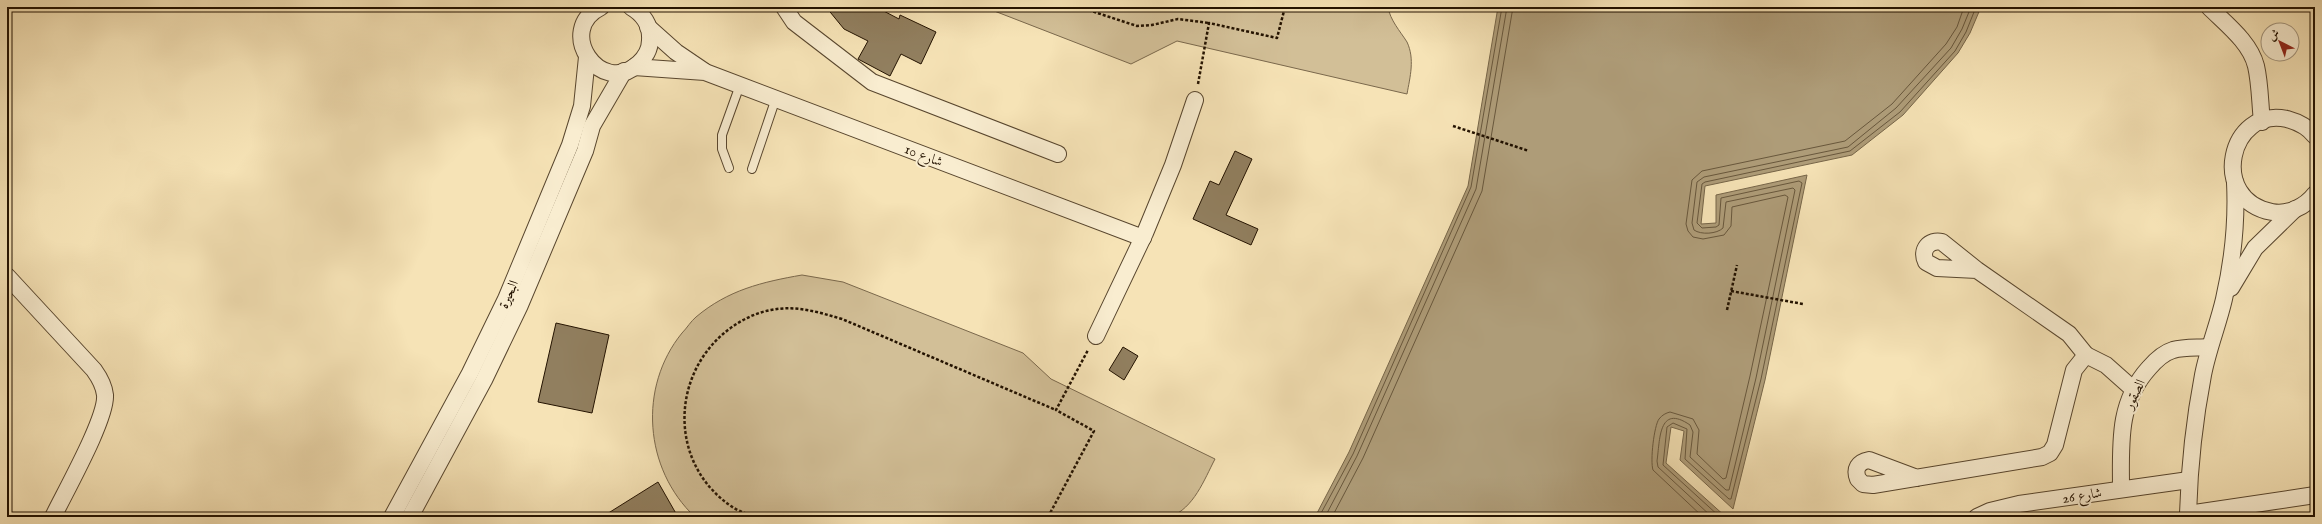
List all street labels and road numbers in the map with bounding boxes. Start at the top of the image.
street label: شارع 10 [901,140,945,173]
street label: البحيرة [495,277,523,311]
street label: الصقور [2119,376,2150,414]
street label: شارع 26 [2061,484,2104,510]

